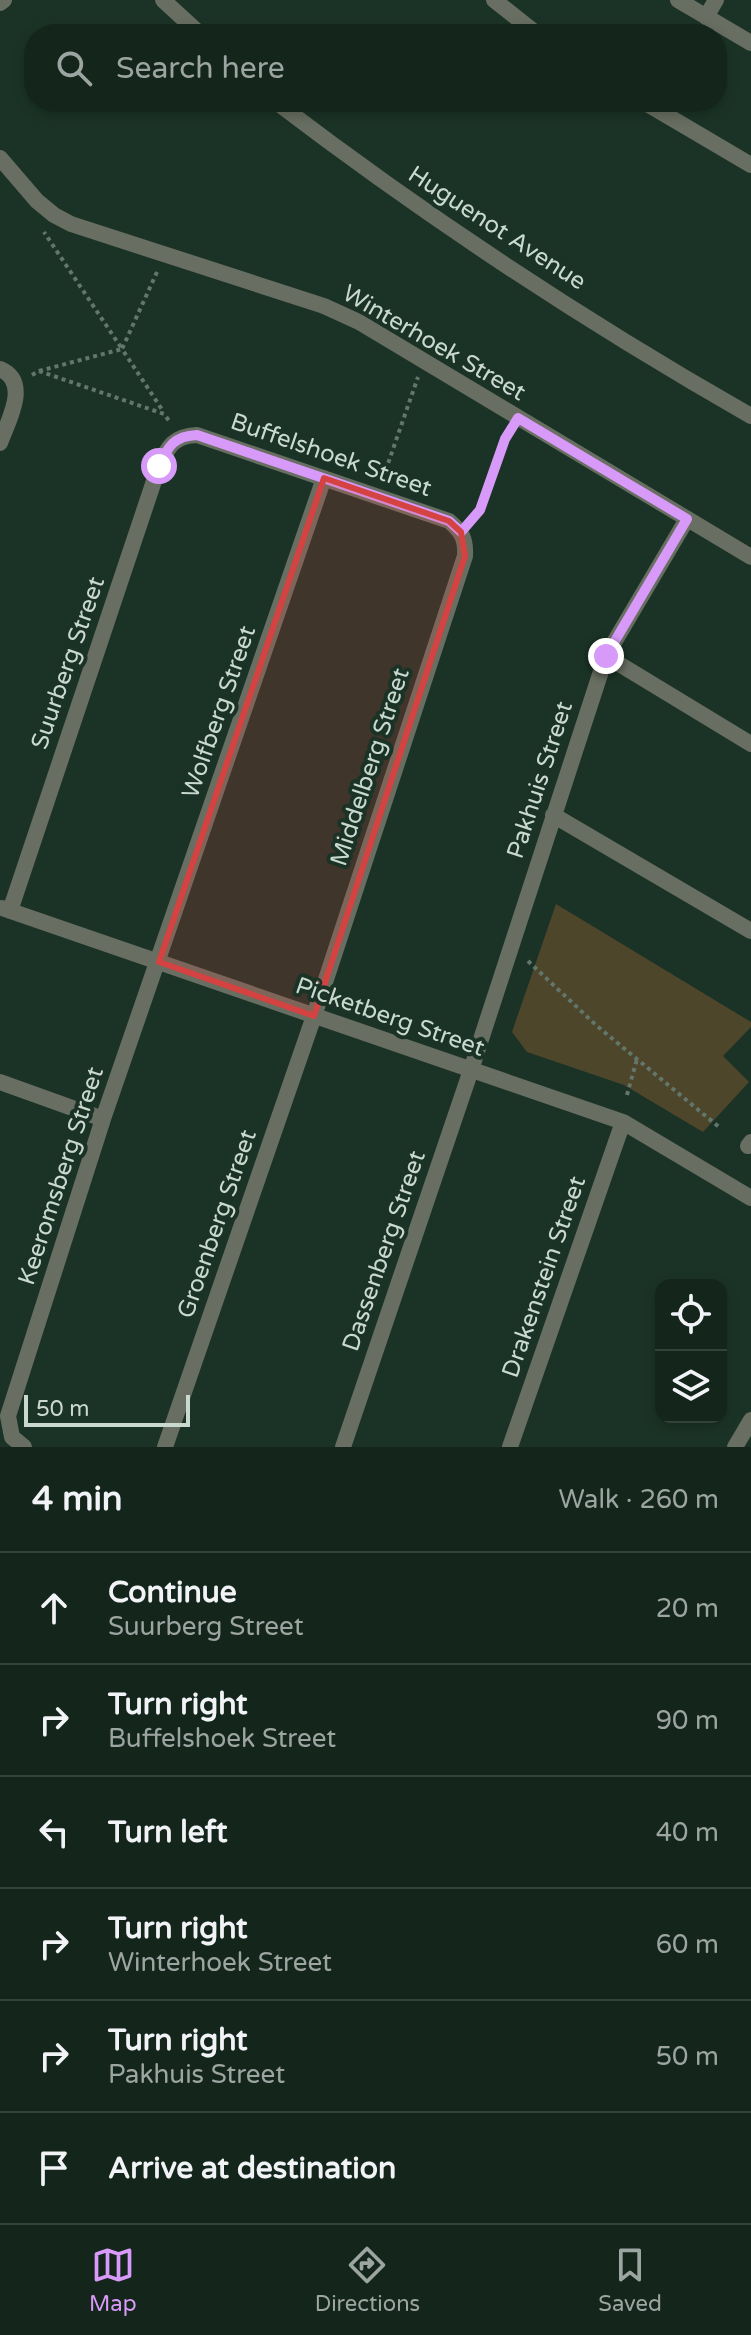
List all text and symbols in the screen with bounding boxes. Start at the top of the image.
search box [24,24,727,112]
icon: search [52,46,96,90]
text: Search here [116,50,285,87]
street label: Huguenot Avenue [403,160,591,296]
street label: Winterhoek Street [337,279,531,407]
street label: Buffelshoek Street [227,407,435,503]
route start [141,448,177,484]
street label: Suurberg Street [25,573,111,753]
street label: Wolfberg Street [176,622,262,802]
route end [588,638,624,674]
street label: Middelberg Street [324,664,416,870]
street label: Pakhuis Street [501,698,579,862]
street label: Picketberg Street [292,971,488,1063]
street label: Keeromsberg Street [12,1063,110,1289]
street label: Groenberg Street [171,1126,263,1322]
street label: Dassenberg Street [336,1147,432,1355]
street label: Drakenstein Street [496,1173,592,1381]
map controls [655,1279,727,1423]
button: locate [655,1279,727,1351]
button: layers [655,1351,727,1423]
scale bar [24,1391,190,1427]
text: 50 m [36,1396,90,1422]
text: 4 min [32,1479,123,1520]
text: Walk · 260 m [559,1484,719,1515]
text: Continue [108,1574,237,1611]
icon: ahead [32,1586,76,1630]
text: 20 m [656,1593,719,1624]
text: Suurberg Street [108,1611,304,1642]
text: Turn right [108,1686,248,1723]
icon: right [32,1698,76,1742]
text: 90 m [656,1705,719,1736]
text: Buffelshoek Street [108,1723,336,1754]
icon: left [32,1810,76,1854]
text: Turn left [108,1814,227,1851]
text: 40 m [656,1817,719,1848]
text: Turn right [108,1910,248,1947]
icon: right [32,1922,76,1966]
text: 60 m [656,1929,719,1960]
text: Winterhoek Street [108,1947,332,1978]
text: Turn right [108,2022,248,2059]
icon: right [32,2034,76,2078]
text: 50 m [656,2041,719,2072]
text: Pakhuis Street [108,2059,285,2090]
icon: arrive [32,2146,76,2190]
text: Arrive at destination [108,2150,396,2187]
tab: Map [89,2243,137,2317]
tab: Directions [315,2243,420,2317]
tab: Saved [598,2243,662,2317]

